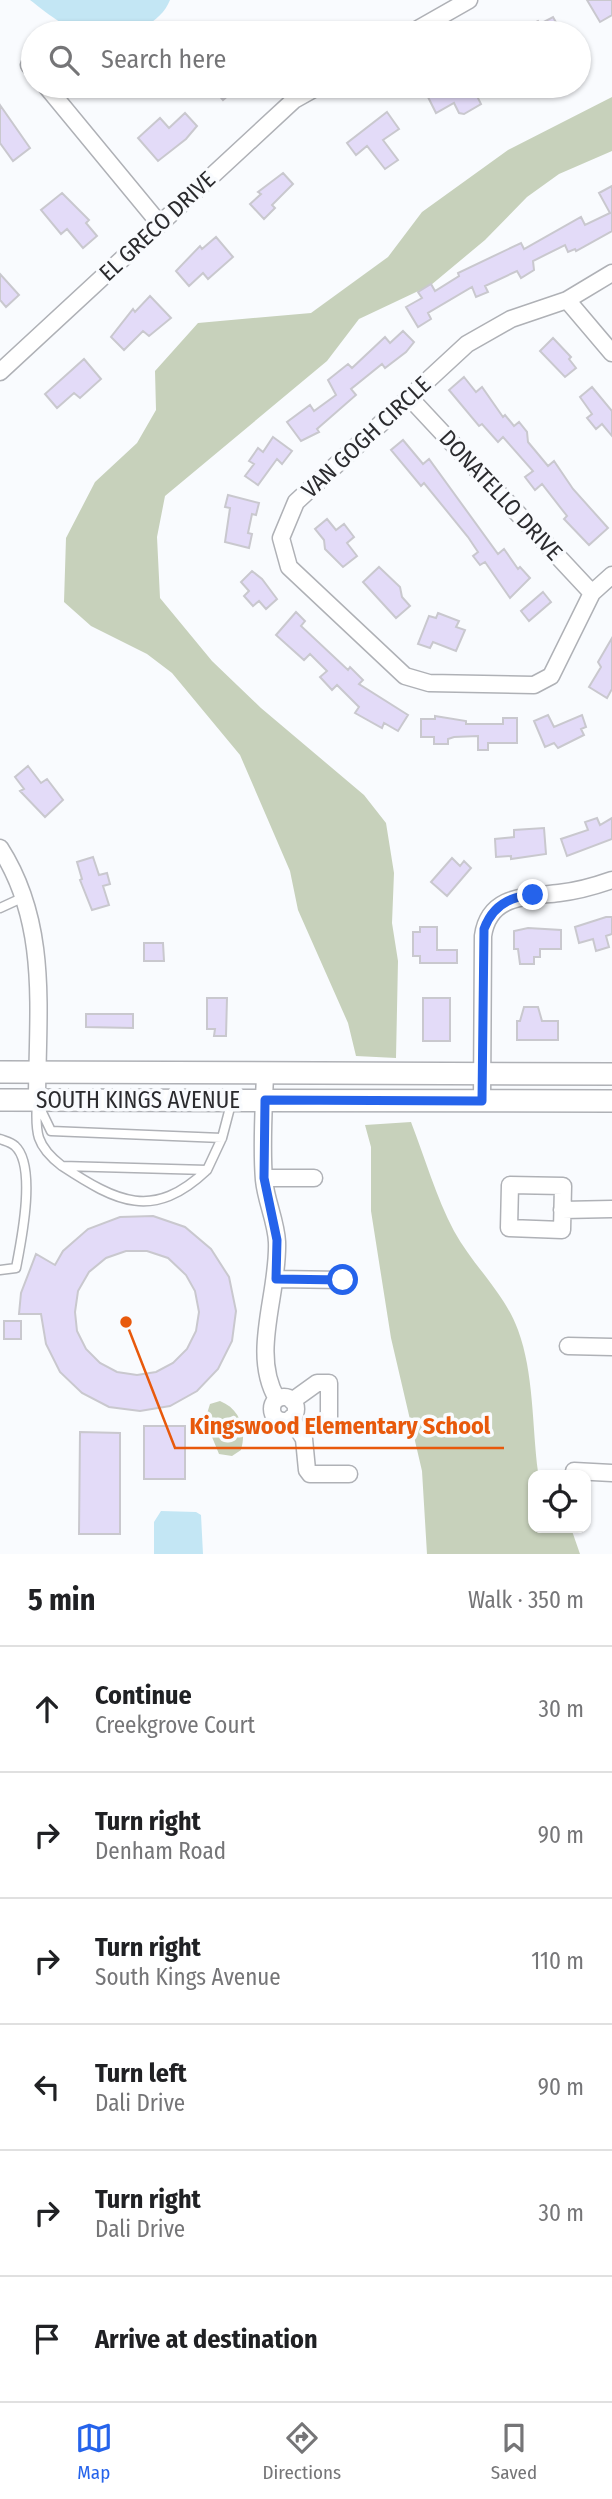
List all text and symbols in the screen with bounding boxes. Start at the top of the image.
search box [21,21,591,98]
icon: search [45,41,83,79]
text: Search here [101,44,226,75]
street label: EL GRECO DRIVE [93,165,221,287]
street label: VAN GOGH CIRCLE [296,370,436,504]
street label: DONATELLO DRIVE [434,424,568,566]
route end [517,879,548,910]
street label: SOUTH KINGS AVENUE [36,1086,240,1114]
route start [327,1264,358,1295]
callout: Kingswood Elementary School [175,1403,504,1448]
text: Kingswood Elementary School [190,1412,491,1440]
map controls [528,1470,591,1533]
button: locate [528,1470,591,1533]
text: 5 min [28,1582,95,1618]
text: Walk · 350 m [468,1586,584,1614]
text: Continue [95,1680,192,1711]
icon: ahead [28,1690,66,1728]
text: 30 m [539,1695,584,1723]
text: Creekgrove Court [95,1711,255,1739]
text: Turn right [95,1806,201,1837]
icon: right [28,1816,66,1854]
text: 90 m [538,1821,584,1849]
text: Denham Road [95,1837,226,1865]
text: Turn right [95,1932,201,1963]
icon: right [28,1942,66,1980]
text: 110 m [531,1947,584,1975]
text: South Kings Avenue [95,1963,281,1991]
text: Turn left [95,2058,187,2089]
icon: left [28,2068,66,2106]
text: 90 m [538,2073,584,2101]
text: Dali Drive [95,2089,185,2117]
text: Turn right [95,2184,201,2215]
icon: right [28,2194,66,2232]
text: 30 m [539,2199,584,2227]
text: Dali Drive [95,2215,185,2243]
icon: arrive [28,2320,66,2358]
text: Arrive at destination [95,2324,318,2355]
tab: Map [75,2419,113,2484]
tab: Directions [263,2419,341,2484]
tab: Saved [491,2419,537,2484]

